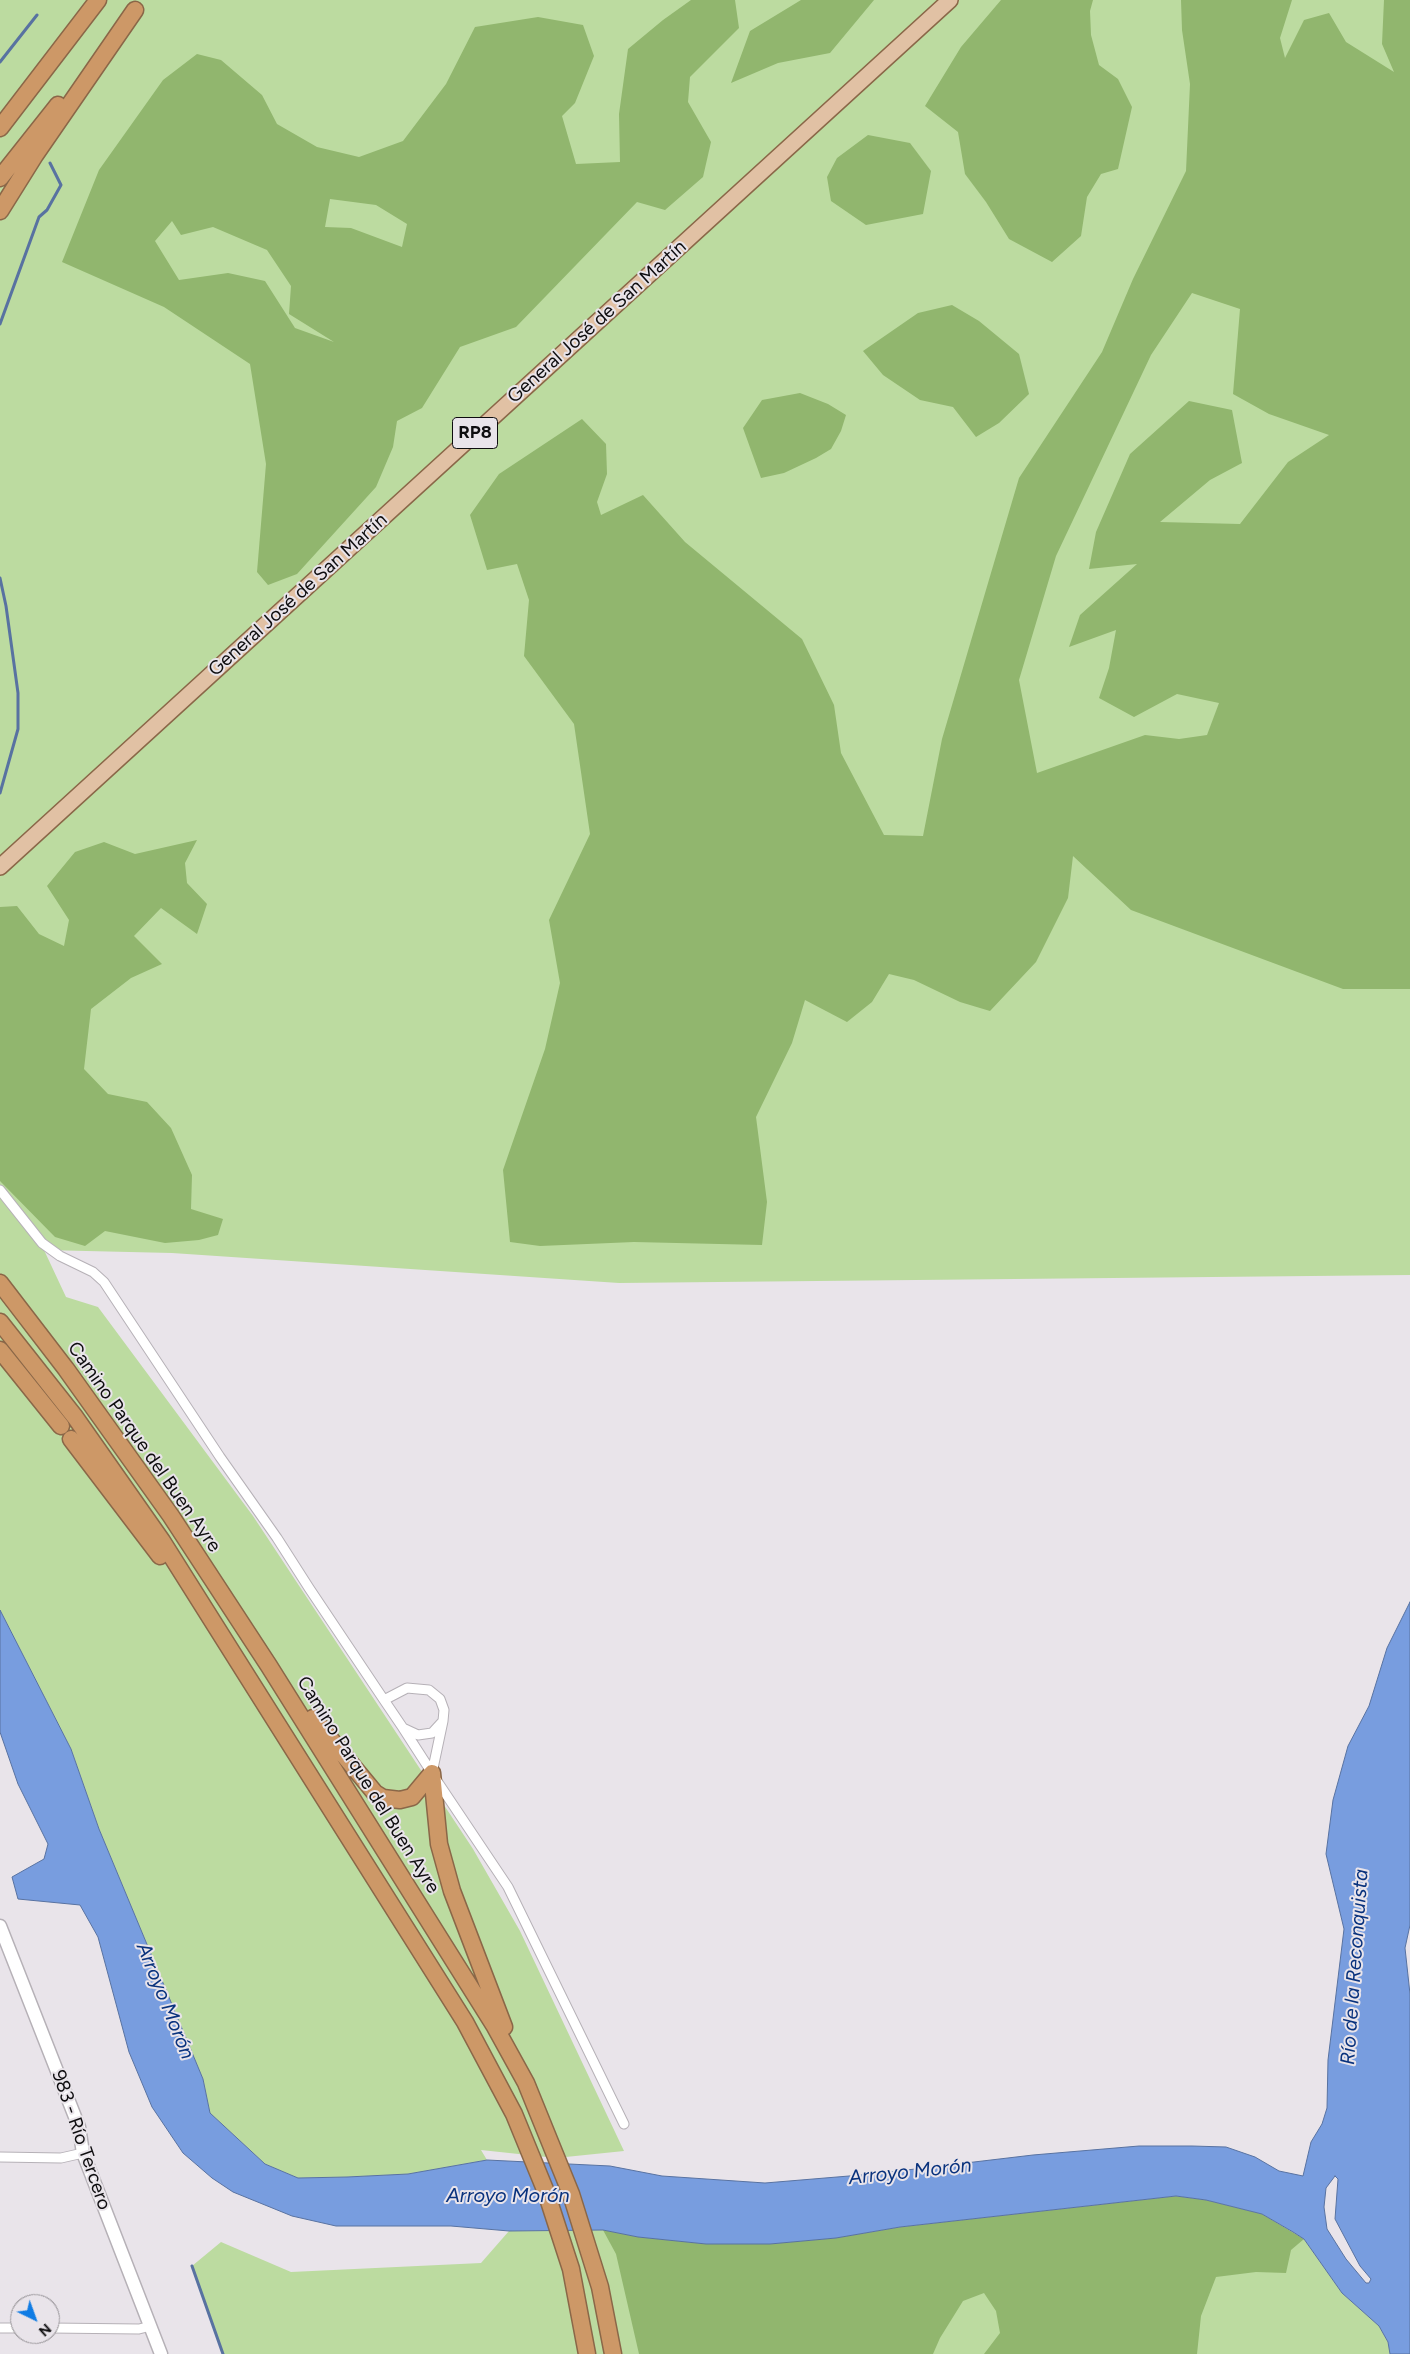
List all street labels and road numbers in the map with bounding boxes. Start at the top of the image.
street label: General José de San Martín [503,236,691,408]
road number: RP8 [452,418,498,448]
street label: General José de San Martín [204,509,392,681]
street label: Camino Parque del Buen Ayre [63,1337,225,1557]
street label: Camino Parque del Buen Ayre [292,1672,444,1898]
street label: 983 - Río Tercero [46,2067,116,2213]

